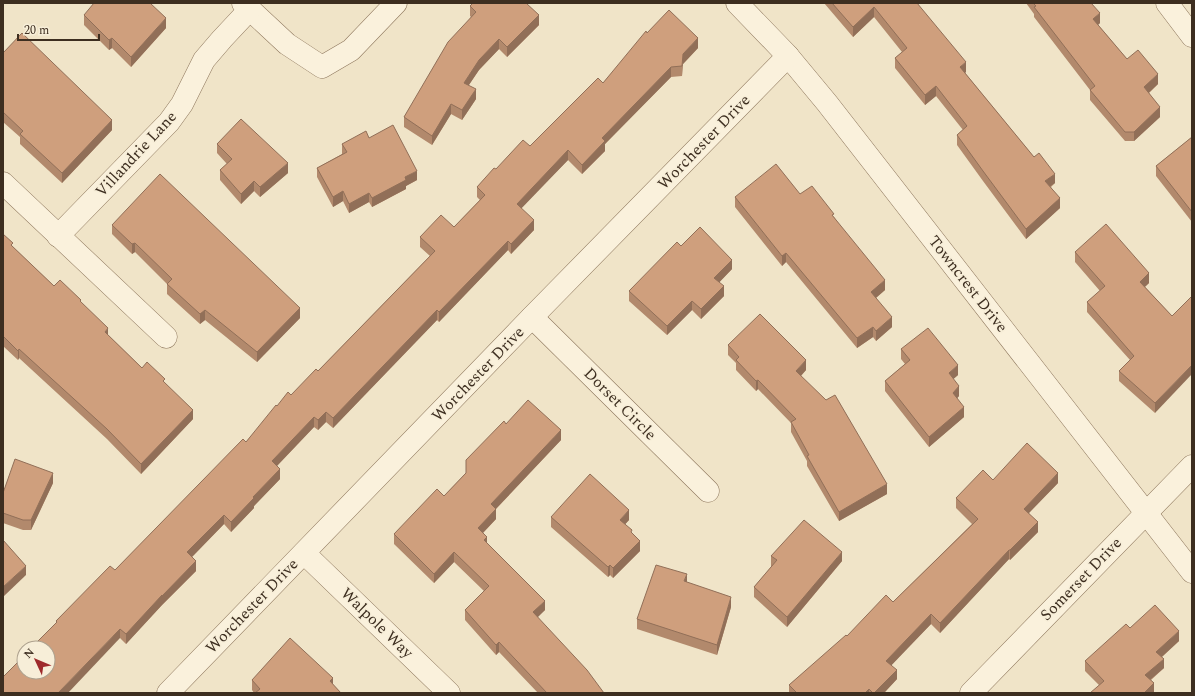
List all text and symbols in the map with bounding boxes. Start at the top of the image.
scale bar [18,16,99,42]
text: 20 m [24,21,49,40]
street label: Worchester Drive [652,89,756,195]
street label: Villandrie Lane [90,105,182,203]
street label: Towncrest Drive [922,230,1014,338]
street label: Worchester Drive [426,321,530,427]
street label: Dorset Circle [578,362,662,446]
street label: Somerset Drive [1035,532,1127,626]
street label: Worchester Drive [200,553,304,659]
street label: Walpole Way [335,582,420,665]
north arrow [16,640,56,680]
text: N [20,644,38,663]

